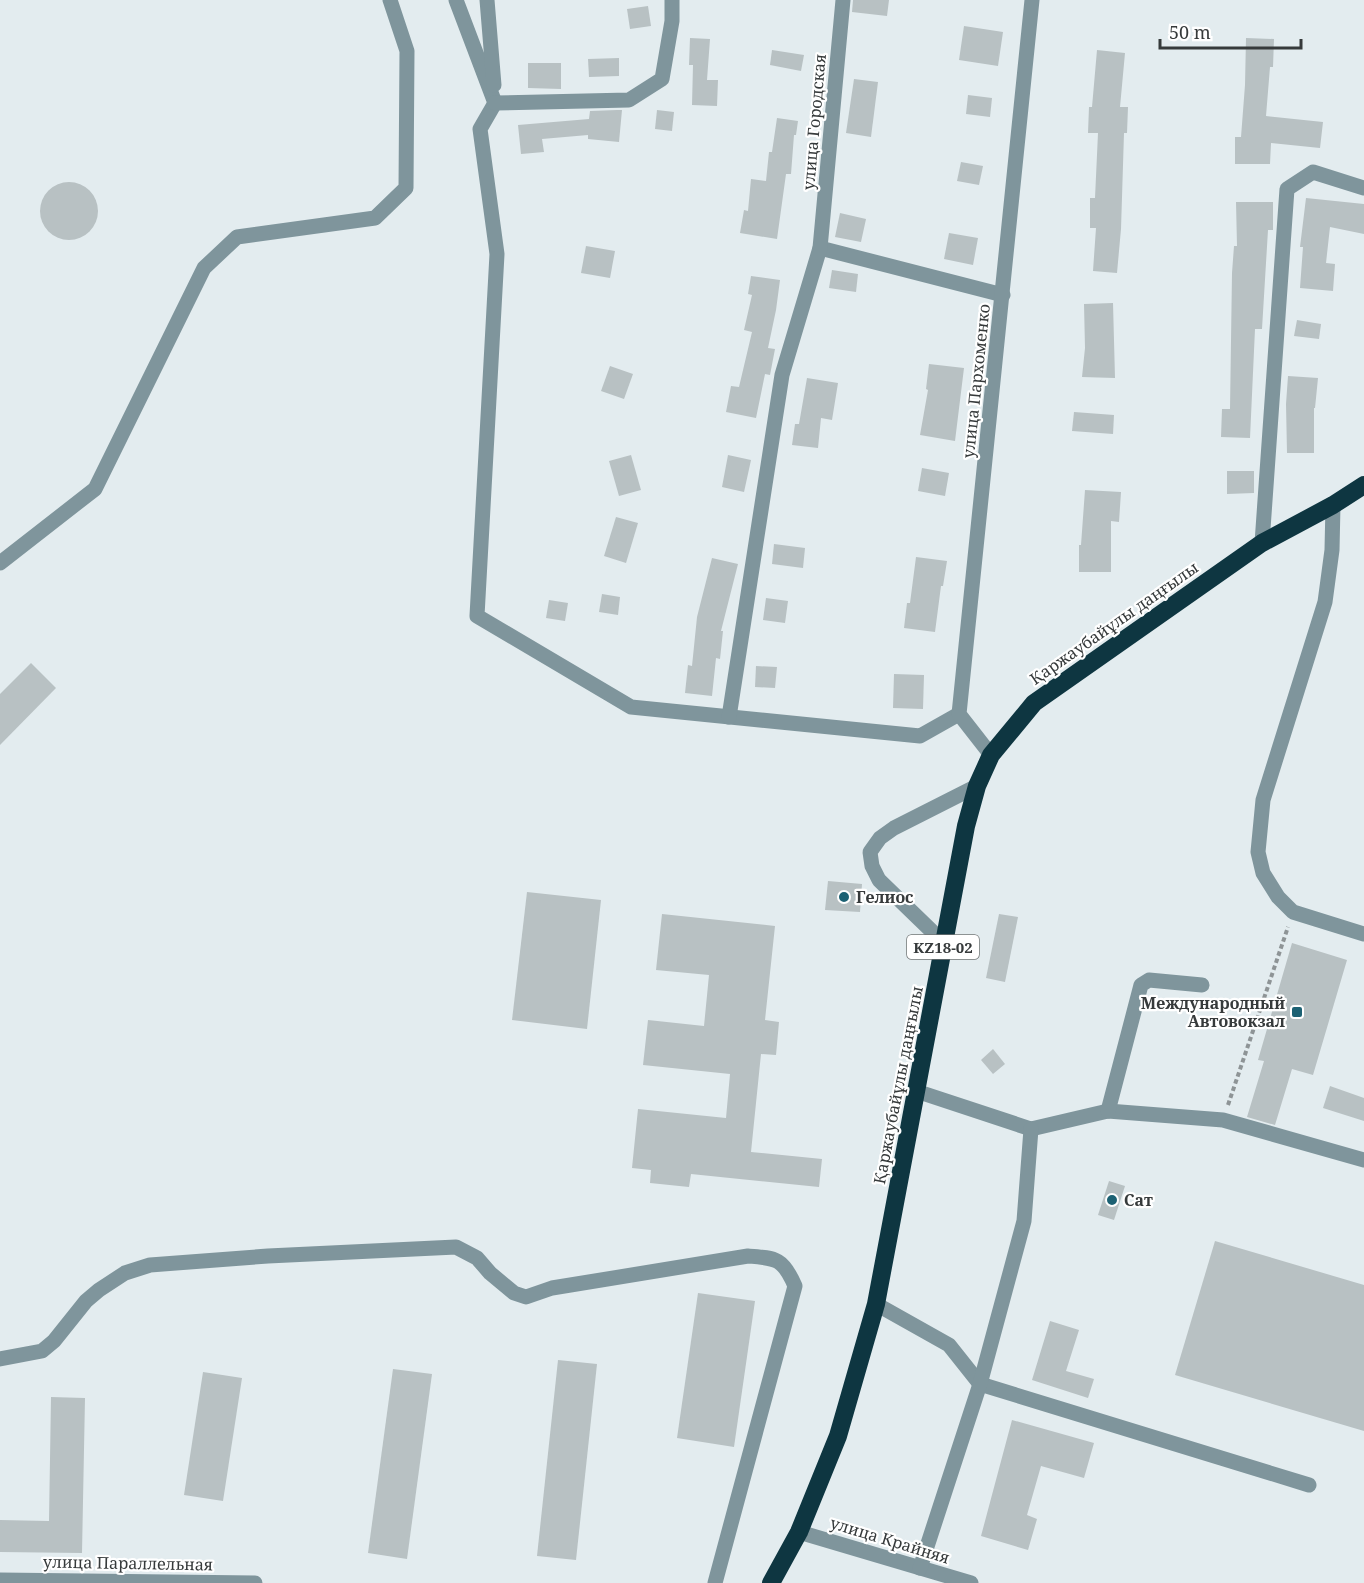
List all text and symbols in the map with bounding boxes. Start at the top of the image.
scale bar [1160,12,1301,50]
text: 50 m [1169,20,1211,44]
street label: улица Городская [797,53,831,191]
street label: улица Пархоменко [957,303,995,459]
street label: Қаржаубайұлы даңғылы [1025,556,1203,690]
place label: Гелиос [856,886,914,908]
marker: Гелиос [837,890,851,904]
road number: KZ18-02 [907,935,979,959]
street label: Қаржаубайұлы даңғылы [868,984,928,1186]
place label: Международный Автовокзал [1141,992,1285,1032]
marker: Международный Автовокзал [1290,1005,1304,1019]
place label: Сат [1124,1189,1153,1211]
marker: Сат [1105,1193,1119,1207]
street label: улица Крайняя [828,1511,952,1569]
street label: улица Параллельная [43,1551,213,1575]

